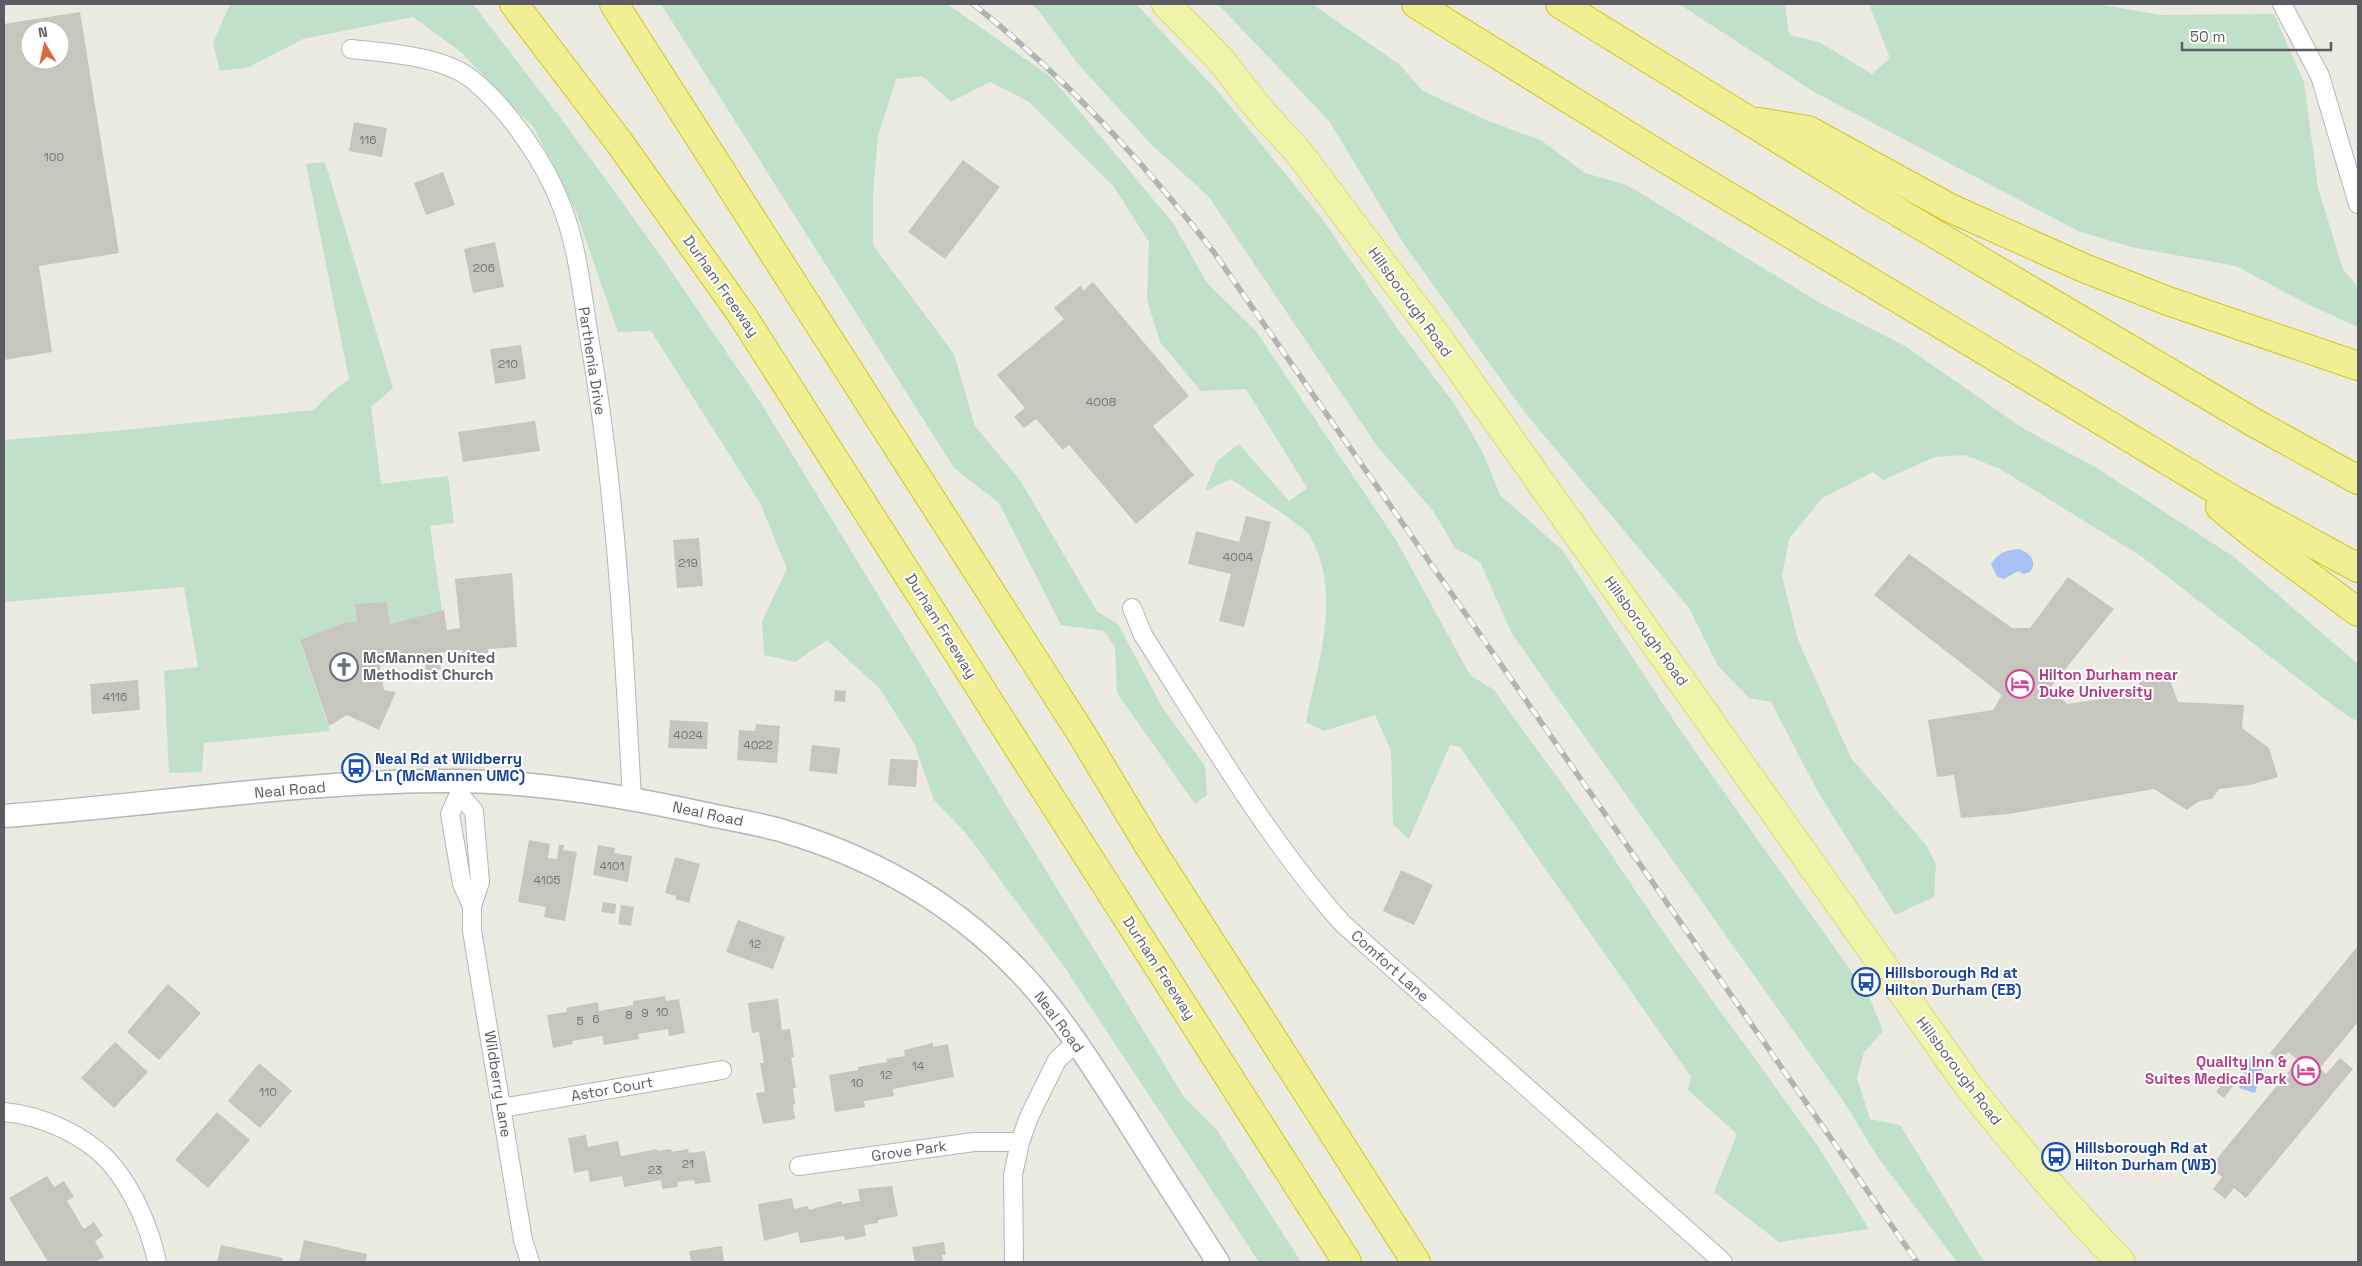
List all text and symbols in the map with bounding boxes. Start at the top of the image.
north arrow [20,20,70,70]
scale bar [2182,20,2331,52]
text: N [37,23,49,42]
text: 50 m [2190,27,2225,46]
house number: 116 [359,132,377,148]
house number: 100 [44,149,64,165]
street label: Durham Freeway [679,231,764,340]
street label: Hillsborough Road [1364,243,1457,360]
house number: 206 [473,260,495,276]
street label: Parthenia Drive [575,305,610,417]
house number: 210 [498,356,518,372]
house number: 4008 [1086,394,1116,410]
house number: 4004 [1223,549,1254,565]
house number: 219 [678,555,698,571]
street label: Durham Freeway [902,570,981,682]
street label: Hillsborough Road [1600,572,1693,689]
place label: McMannen United Methodist Church [363,648,495,684]
church icon: McMannen United Methodist Church [329,652,359,682]
place label: Hilton Durham near Duke University [2039,665,2178,701]
hotel icon: Hilton Durham near Duke University [2005,669,2035,699]
house number: 4116 [103,689,127,705]
house number: 4024 [673,727,703,743]
house number: 4022 [743,737,773,753]
place label: Neal Rd at Wildberry Ln (McMannen UMC) [375,749,525,785]
bus stop icon: Neal Rd at Wildberry Ln (McMannen UMC) [341,753,371,783]
street label: Neal Road [253,777,327,802]
street label: Neal Road [671,797,745,830]
house number: 4101 [600,858,624,874]
house number: 4105 [533,872,561,888]
street label: Durham Freeway [1119,912,1200,1023]
street label: Comfort Lane [1347,926,1433,1006]
house number: 12 [749,936,761,952]
place label: Hillsborough Rd at Hilton Durham (EB) [1885,963,2022,999]
bus stop icon: Hillsborough Rd at Hilton Durham (EB) [1851,967,1881,997]
street label: Neal Road [1030,987,1089,1056]
house number: 10 [656,1004,668,1020]
house number: 9 [641,1005,649,1021]
house number: 8 [625,1007,633,1023]
house number: 6 [592,1011,600,1027]
house number: 5 [576,1013,584,1029]
street label: Hillsborough Road [1912,1013,2006,1129]
street label: Wildberry Lane [481,1029,516,1139]
place label: Quality Inn & Suites Medical Park [2145,1052,2288,1088]
hotel icon: Quality Inn & Suites Medical Park [2291,1056,2321,1086]
house number: 14 [912,1058,925,1074]
house number: 12 [880,1067,892,1083]
street label: Astor Court [569,1072,655,1105]
house number: 10 [851,1075,863,1091]
house number: 110 [259,1084,277,1100]
street label: Grove Park [870,1136,948,1165]
place label: Hillsborough Rd at Hilton Durham (WB) [2075,1138,2217,1174]
bus stop icon: Hillsborough Rd at Hilton Durham (WB) [2041,1142,2071,1172]
house number: 21 [682,1156,694,1172]
house number: 23 [648,1162,662,1178]

